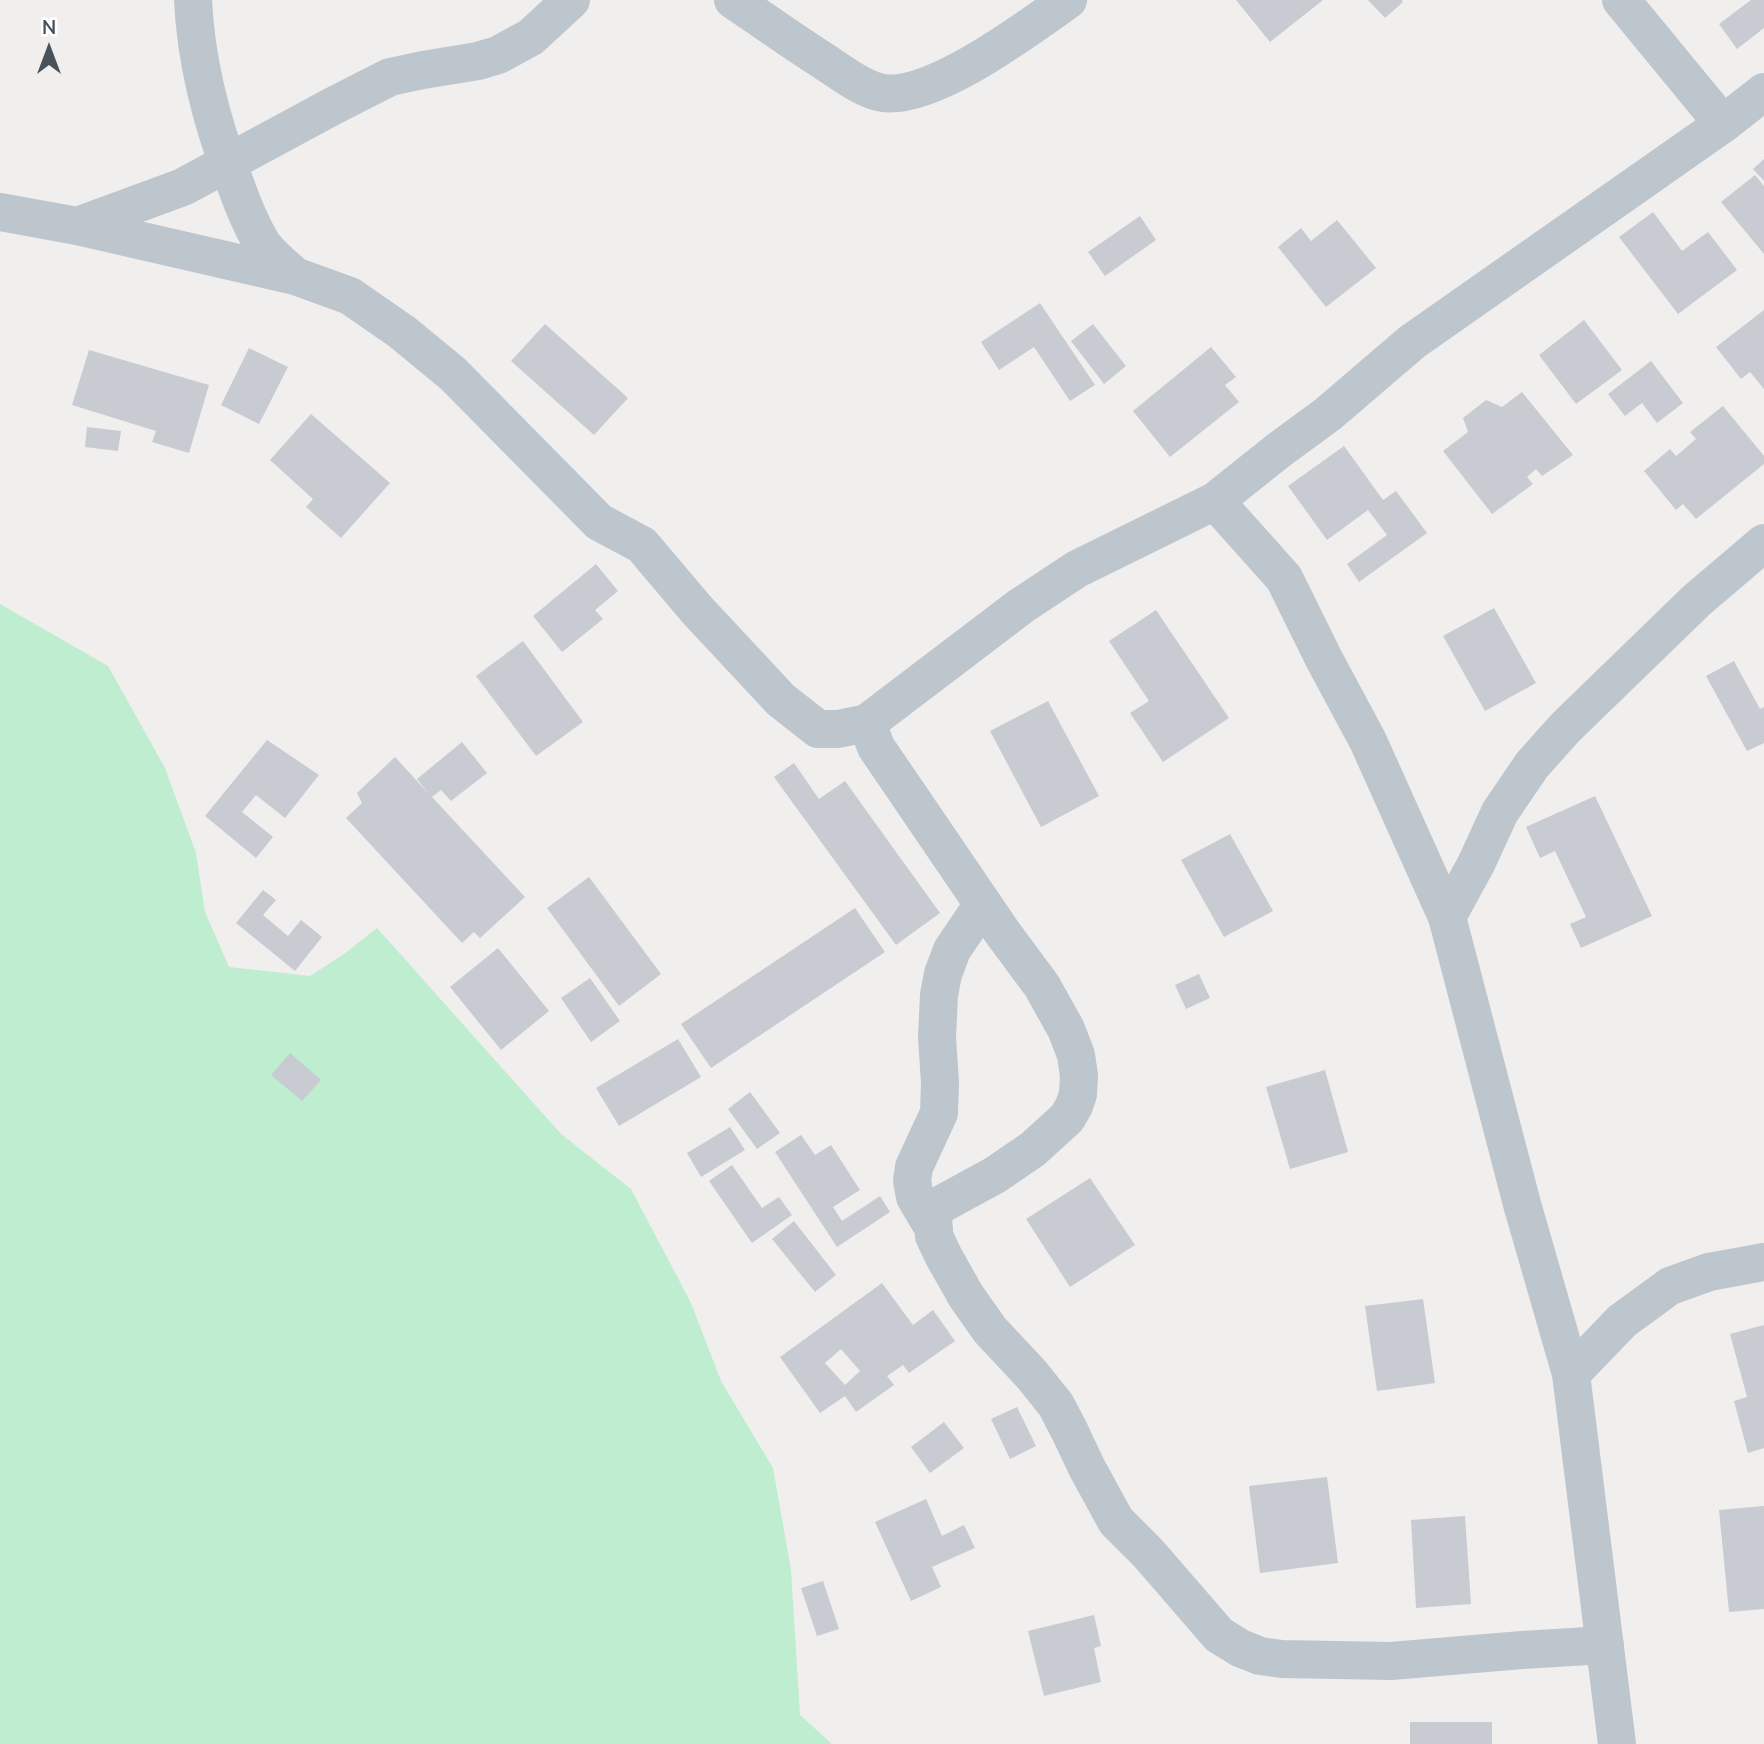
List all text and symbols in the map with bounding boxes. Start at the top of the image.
north arrow [14,14,84,84]
text: N [42,15,56,41]

